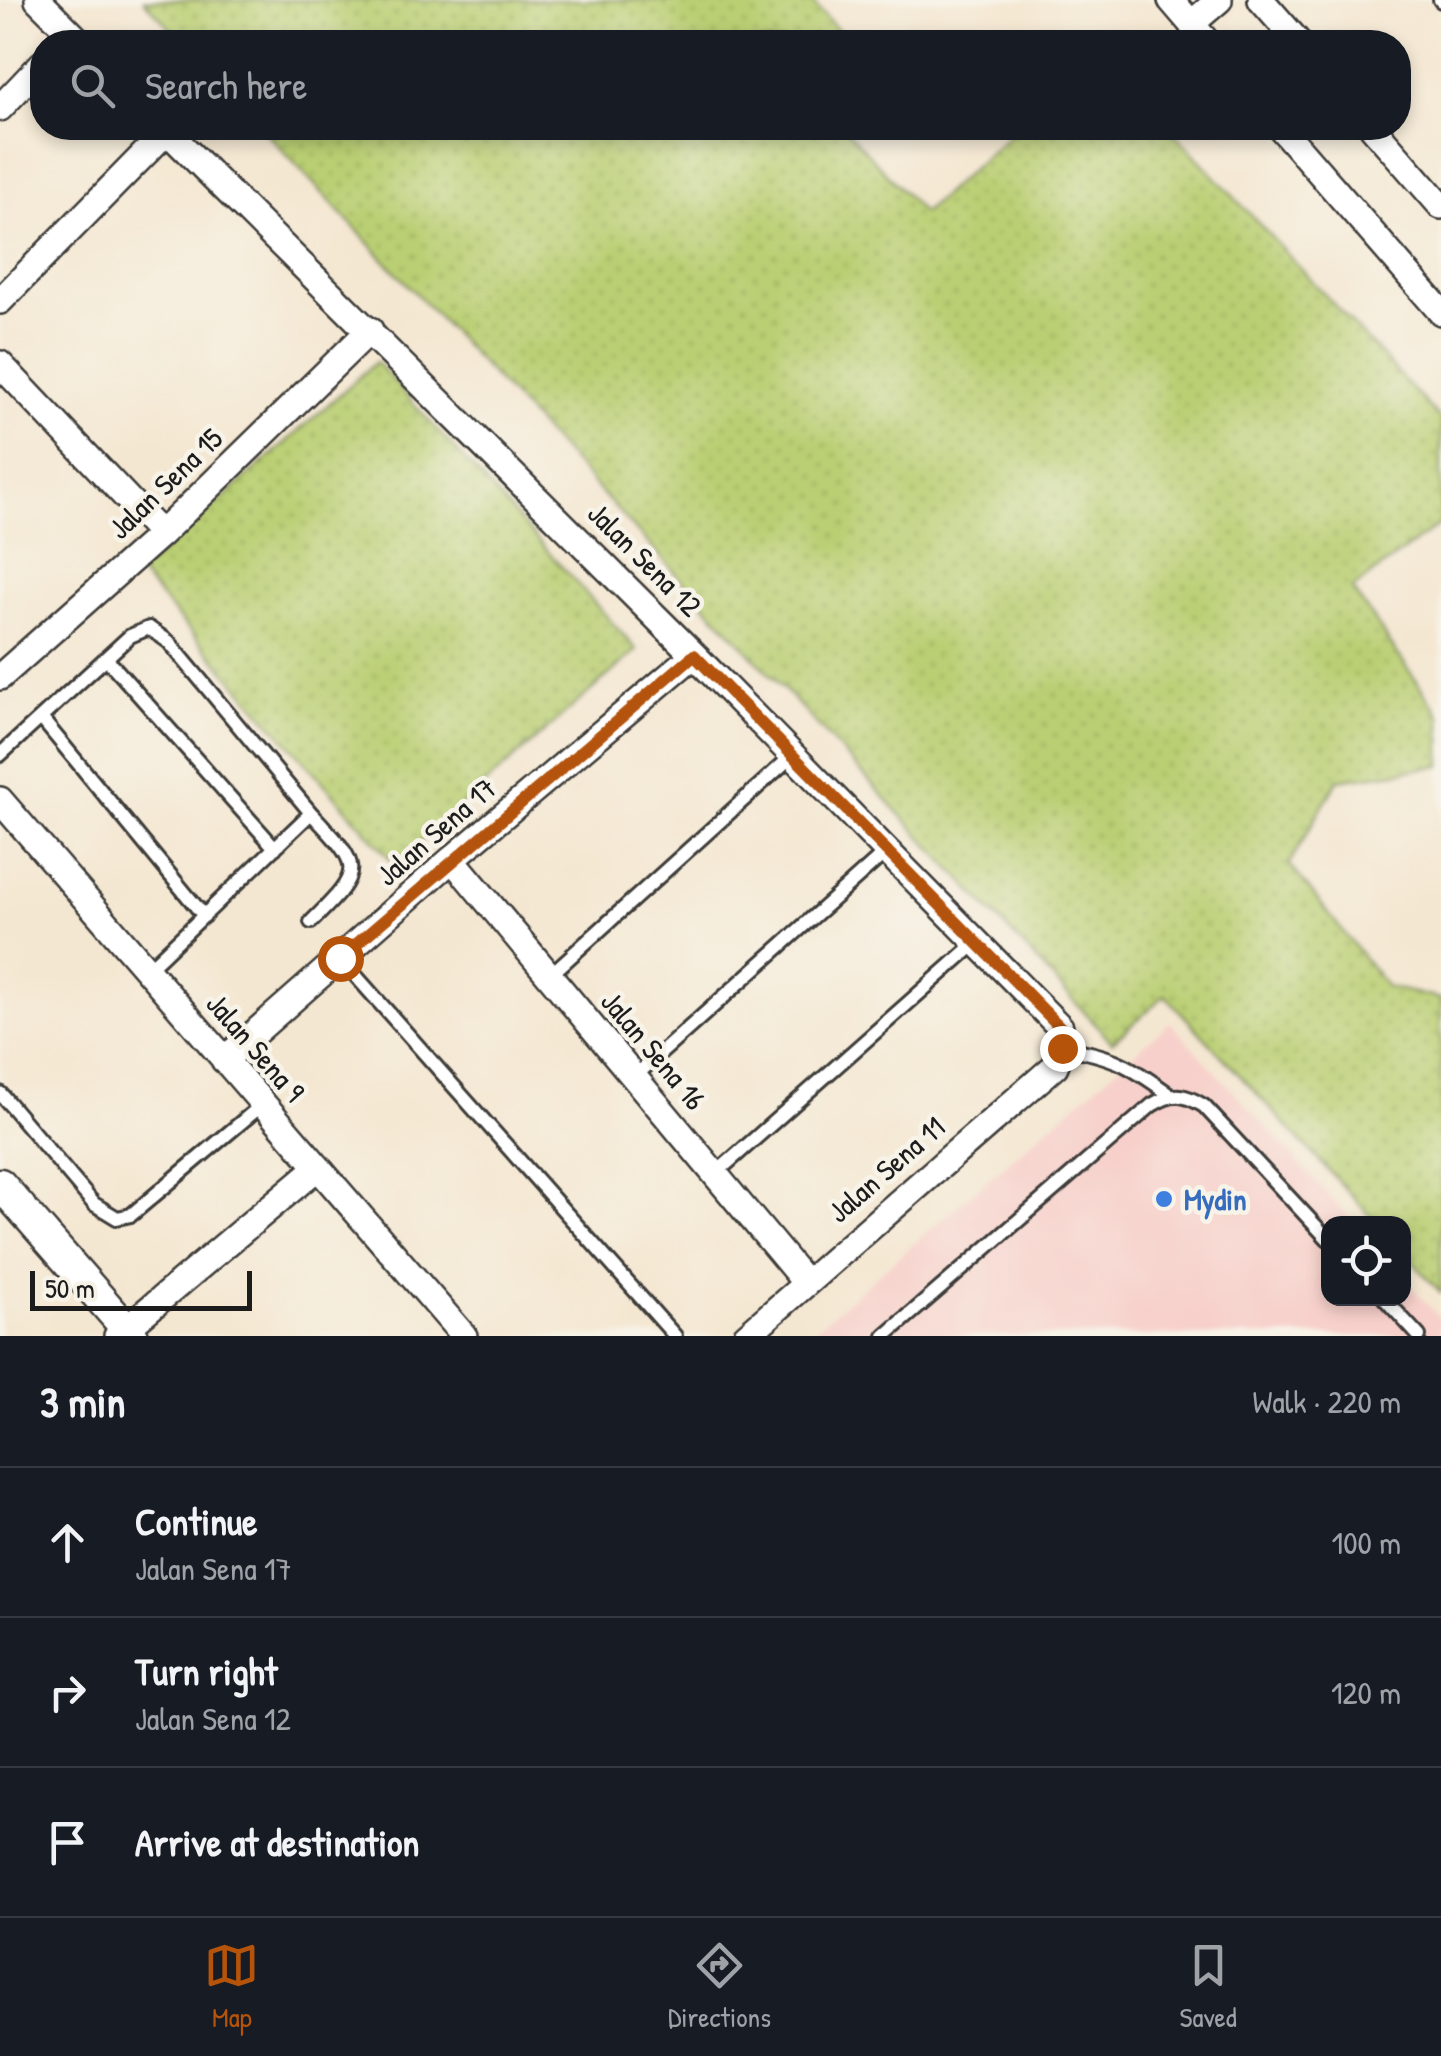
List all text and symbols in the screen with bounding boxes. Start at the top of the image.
search box [30,30,1411,140]
icon: search [65,58,120,113]
text: Search here [145,59,307,111]
street label: Jalan Sena 15 [99,418,231,548]
street label: Jalan Sena 12 [579,493,711,625]
street label: Jalan Sena 17 [368,768,504,894]
route start [318,936,364,982]
street label: Jalan Sena 16 [592,982,716,1118]
street label: Jalan Sena 9 [198,984,314,1110]
route end [1040,1026,1086,1072]
street label: Jalan Sena 11 [819,1107,953,1231]
place label: Mydin [1184,1179,1247,1220]
marker: Mydin [1153,1188,1175,1210]
map controls [1321,1216,1411,1306]
button: locate [1321,1216,1411,1306]
scale bar [30,1266,252,1310]
text: 50 m [45,1269,95,1307]
text: 3 min [40,1373,125,1430]
text: Walk · 220 m [1252,1380,1401,1423]
text: Continue [135,1495,257,1547]
icon: ahead [40,1515,95,1570]
text: 100 m [1332,1521,1401,1564]
text: Jalan Sena 17 [135,1547,292,1590]
text: Turn right [135,1645,278,1697]
icon: right [40,1665,95,1720]
text: 120 m [1331,1671,1401,1714]
text: Jalan Sena 12 [135,1697,291,1740]
icon: arrive [40,1815,95,1870]
text: Arrive at destination [135,1816,419,1868]
tab: Map [204,1938,259,2036]
tab: Directions [668,1938,771,2036]
tab: Saved [1180,1938,1237,2036]

